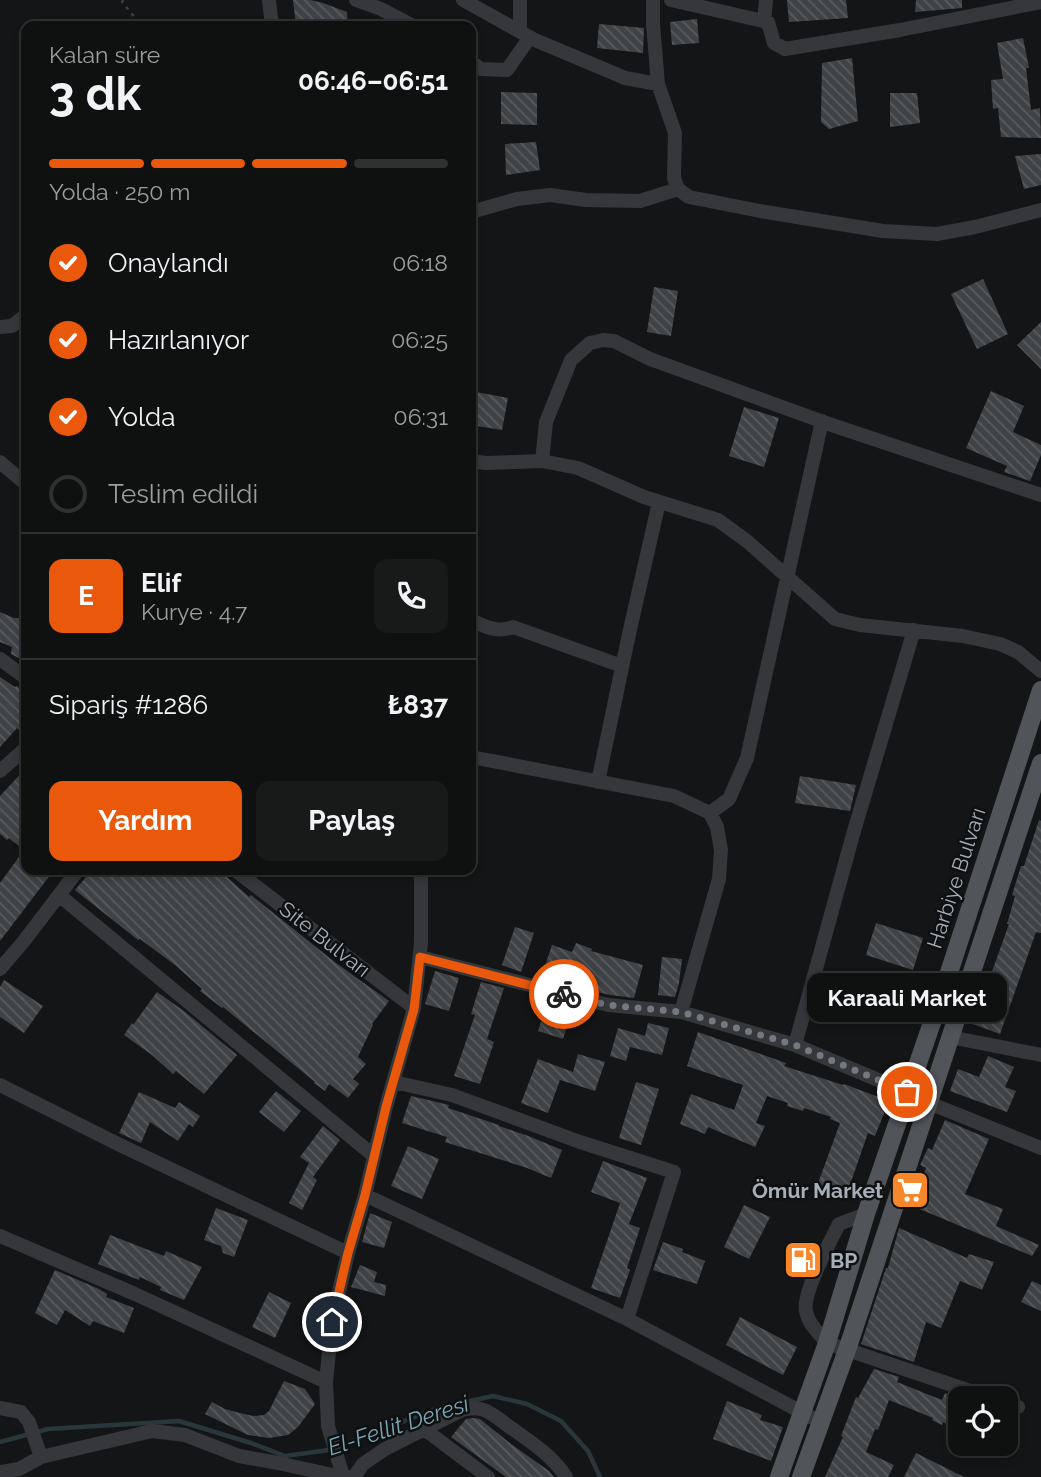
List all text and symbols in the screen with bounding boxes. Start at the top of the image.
text: Kalan süre [49,41,160,68]
text: 06:46–06:51 [298,66,448,96]
text: 3 dk [49,67,141,121]
text: Yolda · 250 m [49,178,190,205]
icon: check [49,244,87,282]
text: Onaylandı [108,248,229,278]
text: 06:18 [392,249,448,276]
icon: check [49,321,87,359]
text: Hazırlanıyor [108,325,249,355]
text: 06:25 [391,326,448,353]
icon: check [49,398,87,436]
text: Yolda [108,402,175,432]
text: 06:31 [394,403,448,430]
text: Teslim edildi [108,479,258,509]
button: phone [374,559,448,633]
text: Elif [141,568,181,598]
text: E [78,581,94,611]
text: Kurye · 4.7 [141,598,247,625]
text: Sipariş #1286 [49,690,208,720]
text: ₺837 [388,690,448,720]
button: Yardım [49,781,242,861]
button: Paylaş [256,781,448,861]
street label: Harbiye Bulvarı [921,804,991,952]
street label: Site Bulvarı [275,896,375,982]
courier [529,959,599,1029]
callout: Karaali Market [807,973,1007,1022]
icon: bike [545,975,583,1013]
text: Karaali Market [828,984,986,1011]
pin [877,1062,937,1122]
icon: bag [888,1073,926,1111]
supermarket icon: Ömür Market [889,1169,931,1211]
place label: Ömür Market [752,1178,883,1203]
fuel station icon: BP [782,1239,824,1281]
place label: BP [830,1248,857,1273]
pin [302,1292,362,1352]
icon: home [313,1303,351,1341]
map controls [948,1386,1018,1456]
button: locate [948,1386,1018,1456]
water label: El-Fellit Deresi [324,1389,473,1461]

